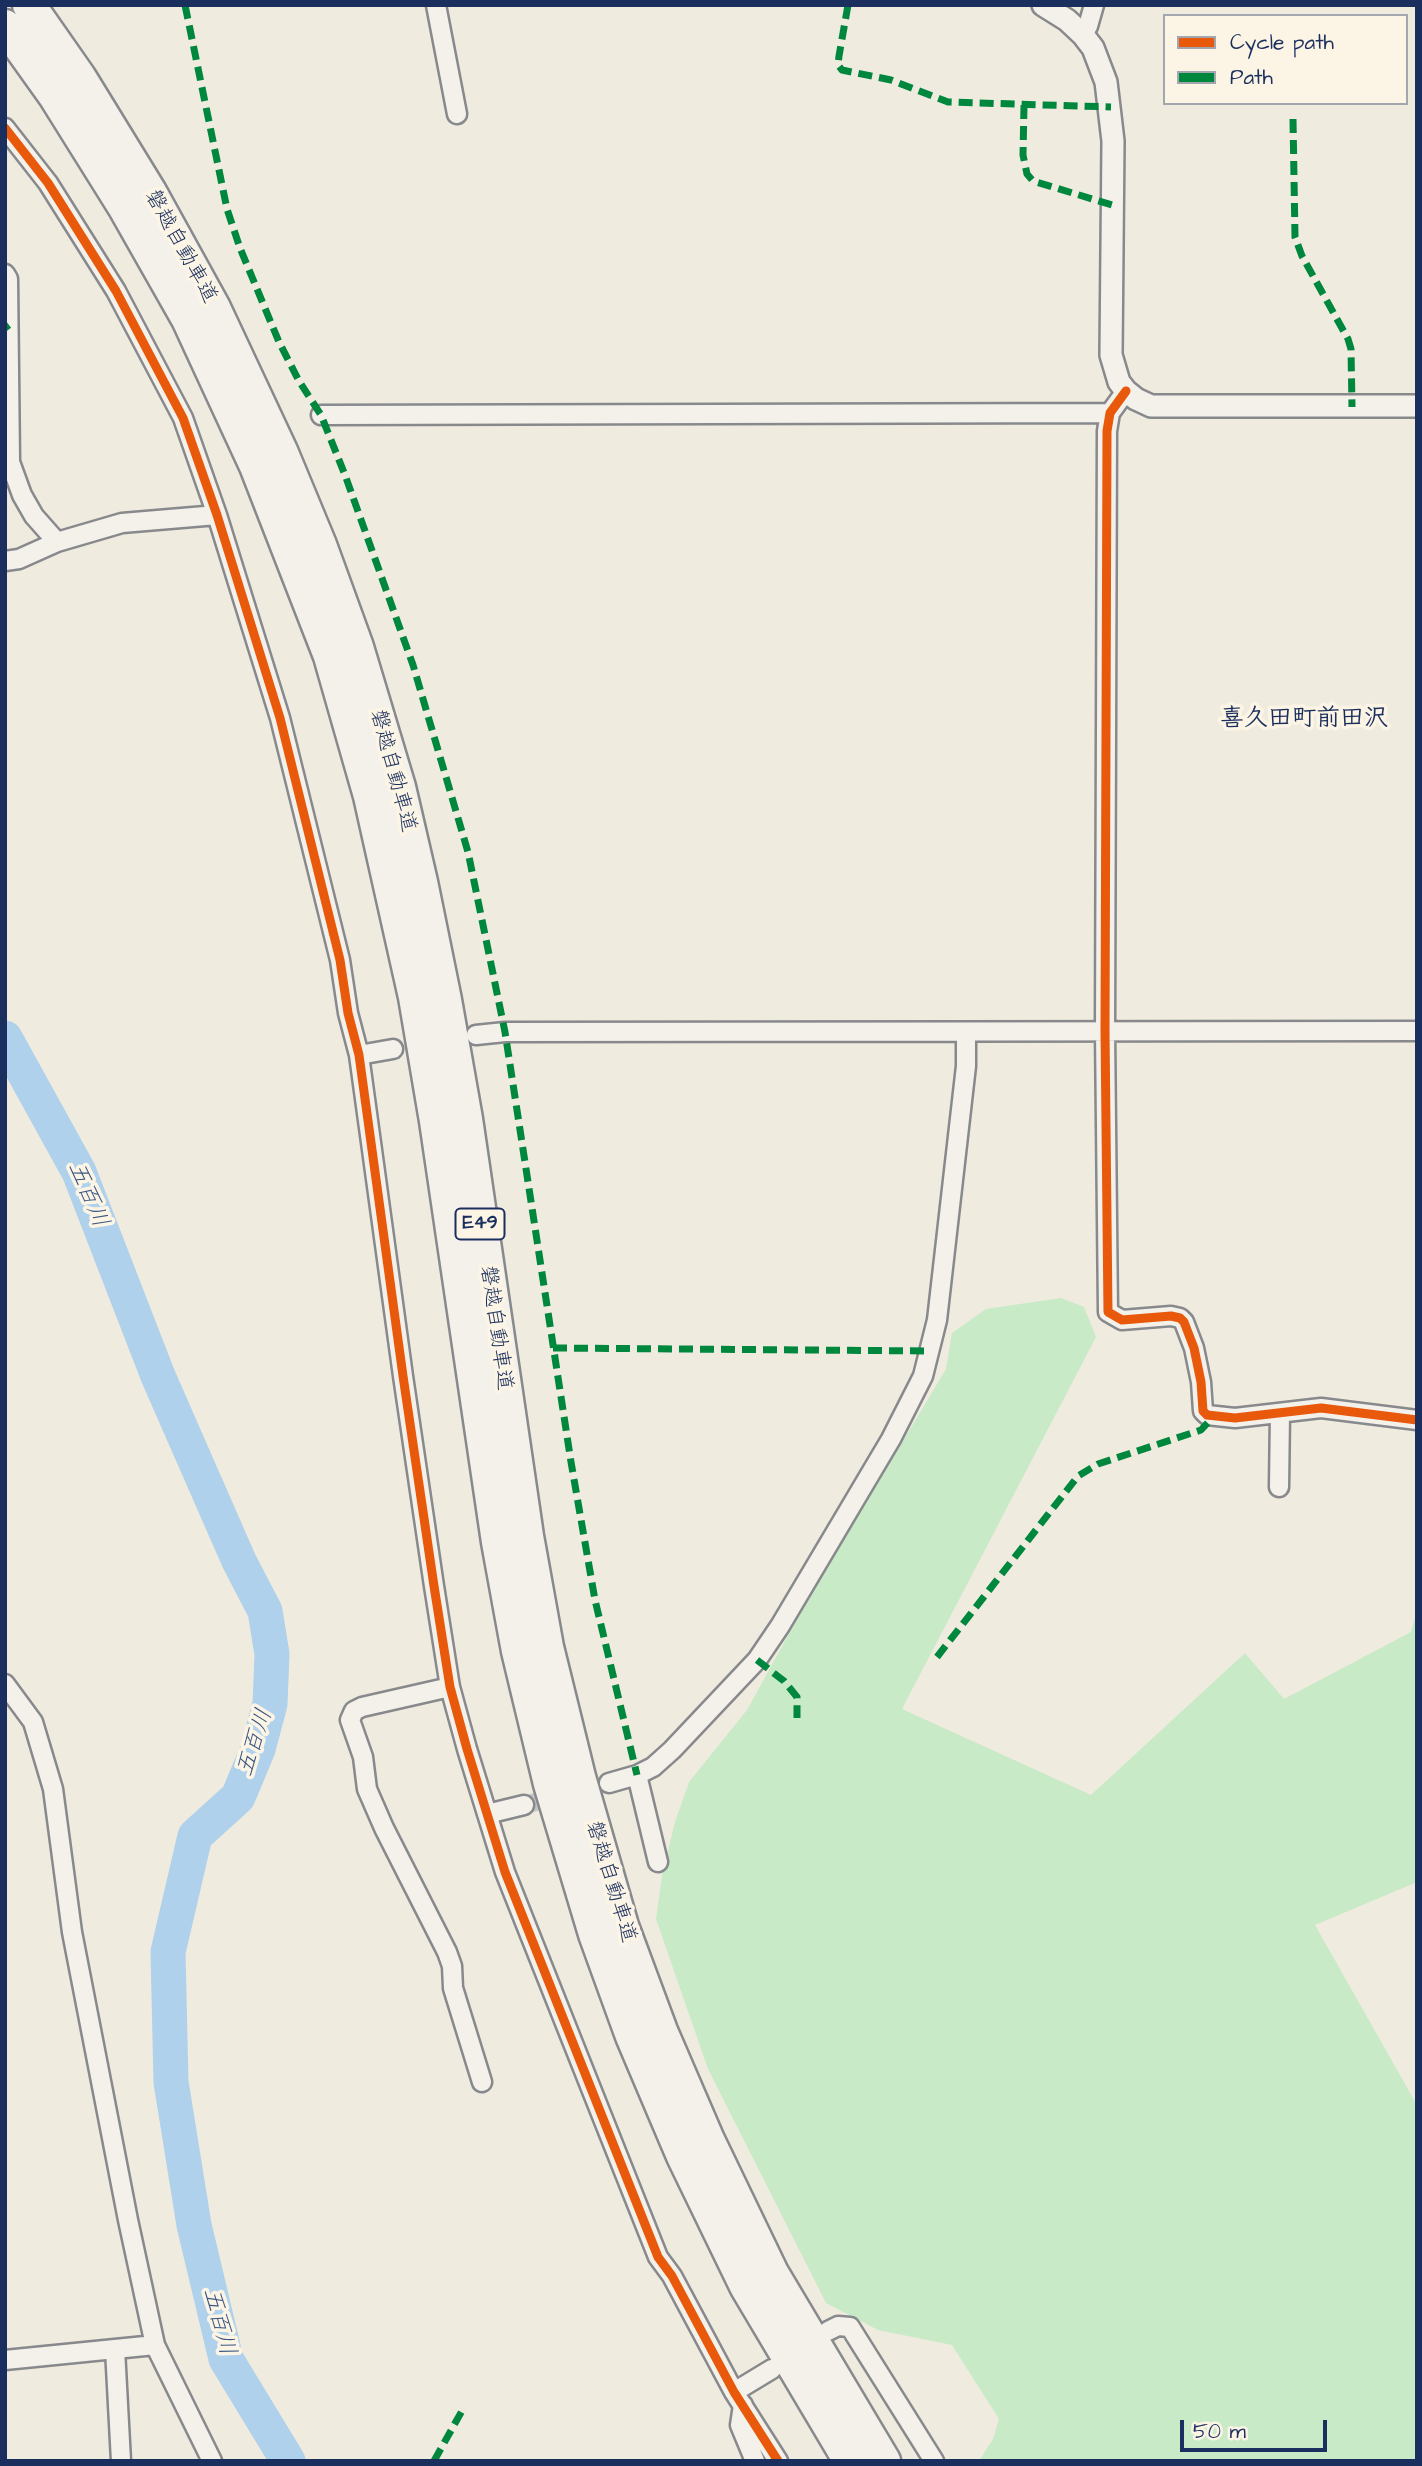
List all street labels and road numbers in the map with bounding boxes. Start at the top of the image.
street label: 磐越自動車道 [138,186,222,308]
street label: 磐越自動車道 [364,707,420,835]
road number: E49 [456,1208,504,1240]
street label: 磐越自動車道 [474,1264,516,1392]
street label: 磐越自動車道 [580,1818,640,1946]

